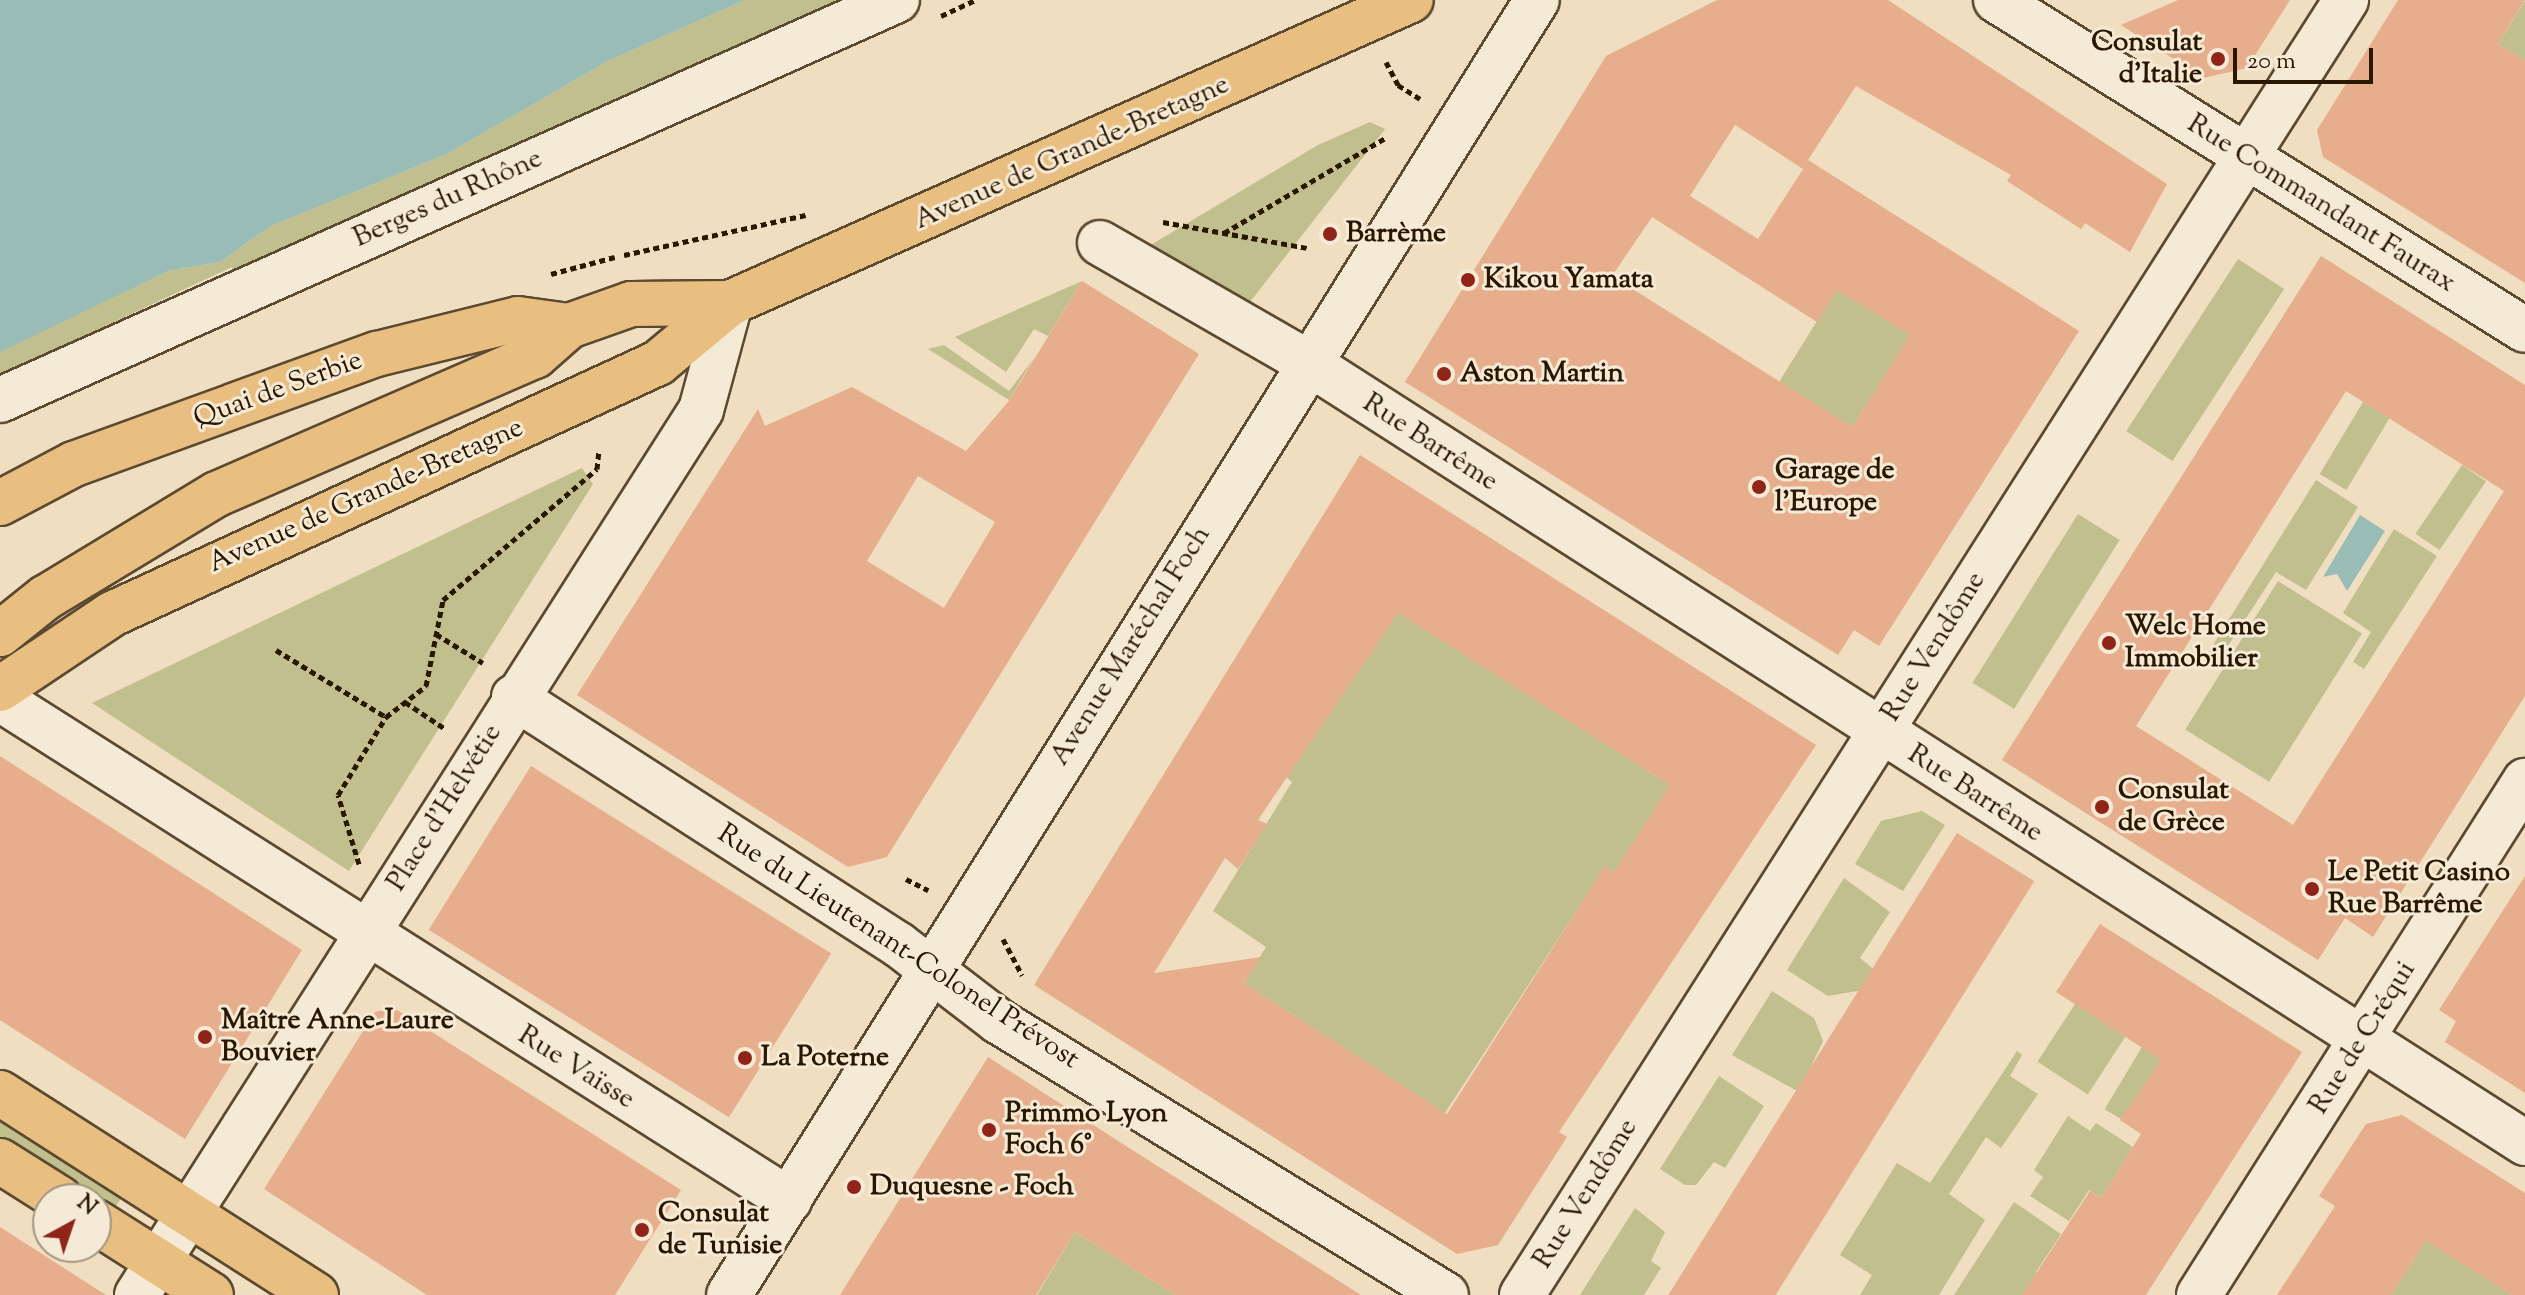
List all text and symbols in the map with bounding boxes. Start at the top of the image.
place label: Consulat d'Italie [2091,26,2202,92]
scale bar [2237,32,2377,82]
text: 20 m [2247,45,2296,79]
marker: Consulat d'Italie [2209,50,2227,68]
street label: Avenue de Grande-Bretagne [909,68,1235,238]
street label: Rue Commandant Faurax [2181,108,2461,300]
street label: Berges du Rhône [348,142,548,256]
place label: Barrème [1346,217,1446,251]
marker: Barrème [1321,225,1339,243]
place label: Kikou Yamata [1484,263,1654,297]
marker: Kikou Yamata [1459,271,1477,289]
street label: Quai de Serbie [189,344,367,436]
place label: Aston Martin [1460,357,1624,391]
marker: Aston Martin [1435,365,1453,383]
street label: Rue Barrême [1356,387,1504,499]
street label: Avenue de Grande-Bretagne [203,411,529,581]
place label: Garage de l'Europe [1775,454,1895,520]
marker: Garage de l'Europe [1750,478,1768,496]
street label: Avenue Maréchal Foch [1044,520,1218,772]
street label: Rue Vendôme [1875,566,1993,728]
place label: Welc Home Immobilier [2125,610,2266,676]
marker: Welc Home Immobilier [2100,634,2118,652]
street label: Place d'Helvétie [380,718,510,898]
street label: Rue Barrême [1901,738,2049,850]
place label: Consulat de Grèce [2118,774,2229,840]
marker: Consulat de Grèce [2093,798,2111,816]
street label: Rue du Lieutenant-Colonel Prévost [711,817,1085,1077]
place label: Le Petit Casino Rue Barrême [2328,856,2510,922]
marker: Le Petit Casino Rue Barrême [2303,880,2321,898]
street label: Rue de Créqui [2303,955,2423,1121]
place label: Maître Anne-Laure Bouvier [221,1004,454,1070]
street label: Rue Vaïsse [511,1019,641,1117]
marker: Maître Anne-Laure Bouvier [196,1028,214,1046]
place label: La Poterne [761,1041,889,1075]
marker: La Poterne [736,1049,754,1067]
place label: Primmo Lyon Foch 6° [1005,1097,1168,1163]
street label: Rue Vendôme [1527,1113,1645,1275]
marker: Primmo Lyon Foch 6° [980,1121,998,1139]
place label: Duquesne - Foch [870,1170,1074,1204]
marker: Duquesne - Foch [845,1178,863,1196]
north arrow [32,1183,112,1263]
text: N [69,1188,103,1224]
place label: Consulat de Tunisie [658,1197,782,1263]
marker: Consulat de Tunisie [633,1221,651,1239]

